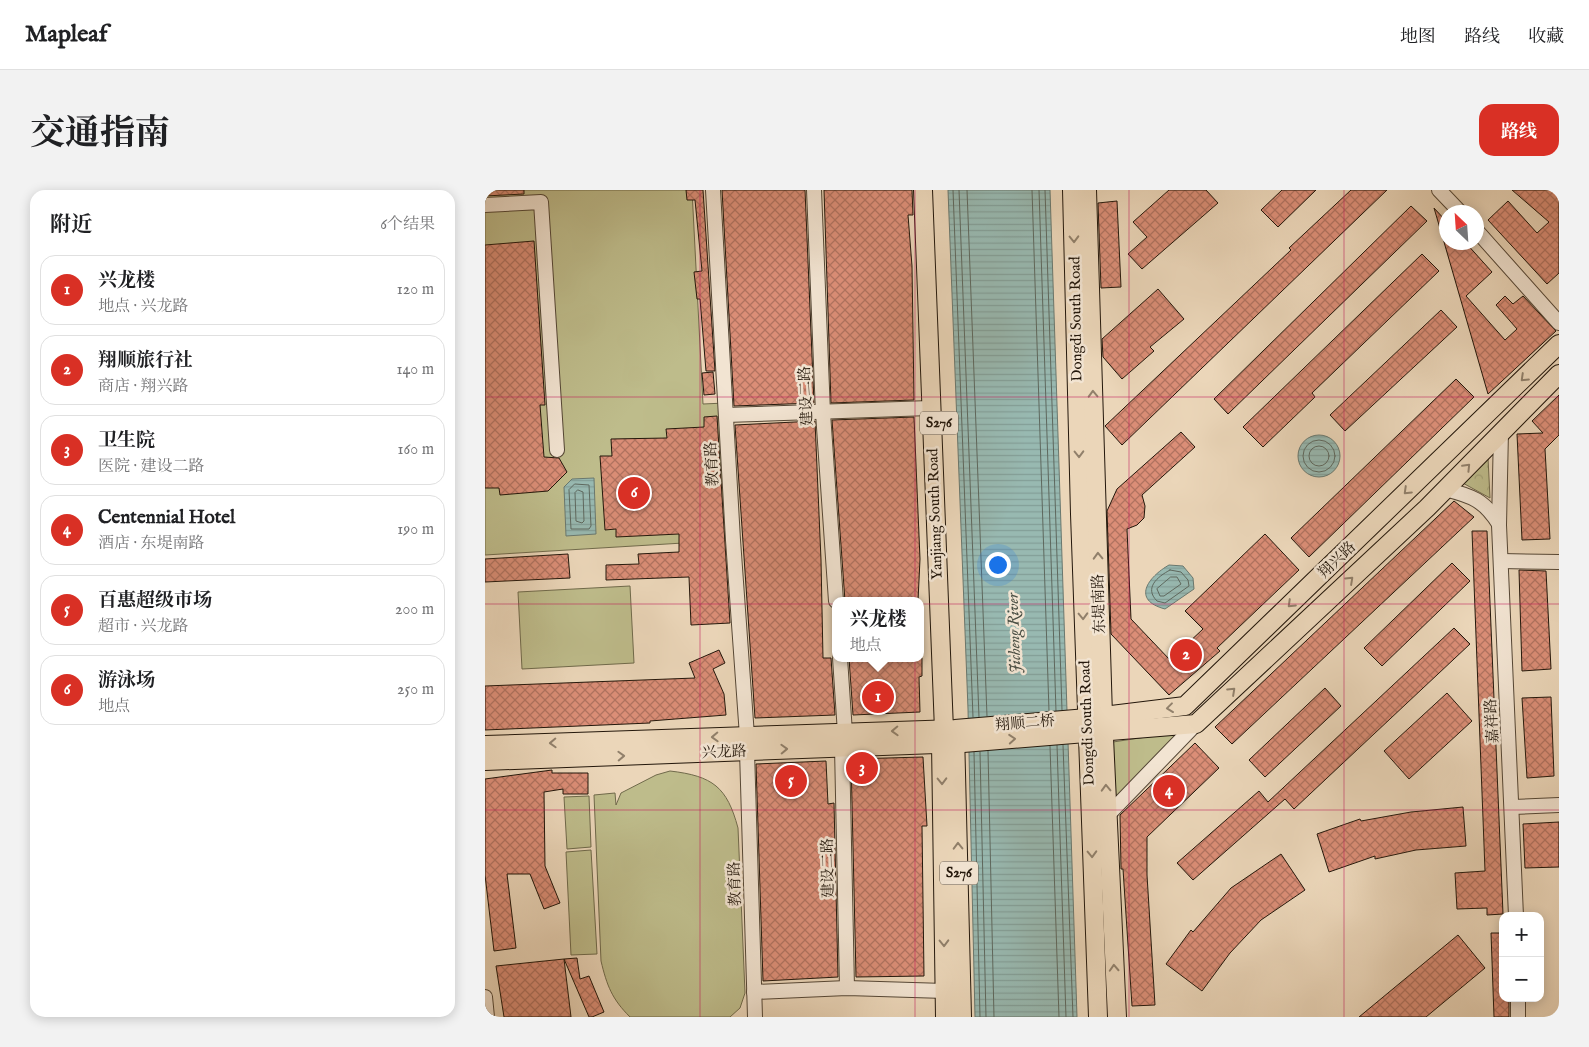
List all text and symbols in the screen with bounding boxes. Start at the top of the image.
text: Mapleaf [25,19,107,50]
text: 地图 [1400,26,1436,49]
text: 路线 [1464,26,1500,49]
text: 收藏 [1528,26,1564,49]
button: 路线 [1479,104,1559,156]
text: 交通指南 [30,112,170,157]
north arrow [1439,205,1484,250]
text: 附近 [50,212,92,239]
text: 6个结果 [380,215,435,235]
one-way arrow [1068,235,1079,243]
street label: Dongdi South Road [1065,255,1087,382]
text: 兴龙楼 [98,269,155,293]
text: 1 [64,280,70,300]
text: 120 m [397,280,434,300]
text: 地点 · 兴龙路 [98,297,189,317]
text: 翔顺旅行社 [98,349,193,373]
text: 2 [63,360,71,380]
text: 140 m [396,360,434,380]
street label: 建设二路 [795,366,817,426]
one-way arrow [1521,372,1530,381]
text: 商店 · 翔兴路 [98,377,189,397]
one-way arrow [1088,389,1098,397]
road number: S276 [920,412,958,434]
text: 卫生院 [98,429,155,453]
text: 3 [64,440,70,460]
text: 160 m [398,440,434,460]
street label: 教育路 [701,441,723,487]
street label: Yanjiang South Road [923,447,947,580]
one-way arrow [1074,450,1084,458]
text: 医院 · 建设二路 [98,457,205,477]
one-way arrow [1461,463,1470,472]
pin: 6 [618,474,650,512]
one-way arrow [1404,485,1413,494]
text: Centennial Hotel [98,506,235,530]
text: 4 [63,520,71,540]
text: 190 m [397,520,434,540]
text: 酒店 · 东堤南路 [98,534,205,554]
street label: 翔兴路 [1314,538,1360,582]
your location [985,552,1011,578]
one-way arrow [1093,552,1103,560]
street label: 东堤南路 [1088,574,1110,634]
one-way arrow [1345,577,1354,586]
text: 百惠超级市场 [98,589,212,613]
water label: Jicheng River [1004,591,1026,673]
popup [832,597,924,662]
one-way arrow [1288,598,1297,607]
text: 5 [64,600,70,620]
text: 200 m [395,600,434,620]
text: 兴龙楼 [849,608,907,632]
one-way arrow [1078,612,1089,620]
text: 超市 · 兴龙路 [98,617,189,637]
text: 地点 [849,636,882,656]
pin: 2 [1170,636,1202,674]
street label: Dongdi South Road [1075,659,1099,786]
text: 游泳场 [98,669,155,693]
pin: 1 [862,678,894,716]
text: 6 [64,680,70,700]
text: 250 m [397,680,434,700]
one-way arrow [1226,688,1235,697]
text: 地点 [98,697,130,717]
street label: 嘉祥路 [1481,698,1503,744]
one-way arrow [1166,702,1174,713]
street label: 翔顺二桥 [994,711,1056,735]
one-way arrow [891,726,899,737]
one-way arrow [711,732,719,743]
one-way arrow [1008,734,1016,745]
one-way arrow [549,738,556,748]
street label: 兴龙路 [701,742,747,762]
one-way arrow [780,744,788,755]
pin: 3 [846,749,878,787]
one-way arrow [618,751,625,761]
pin: 5 [775,762,807,800]
pin: 4 [1153,772,1185,810]
one-way arrow [937,777,947,785]
one-way arrow [1101,784,1111,792]
street label: 建设二路 [818,838,838,898]
one-way arrow [953,842,963,850]
one-way arrow [1086,851,1097,859]
street label: 教育路 [725,861,745,907]
road number: S276 [940,861,978,884]
map controls [1499,912,1544,1002]
button: + [1499,912,1544,957]
one-way arrow [939,940,949,947]
button: − [1499,957,1544,1002]
one-way arrow [1109,964,1120,972]

